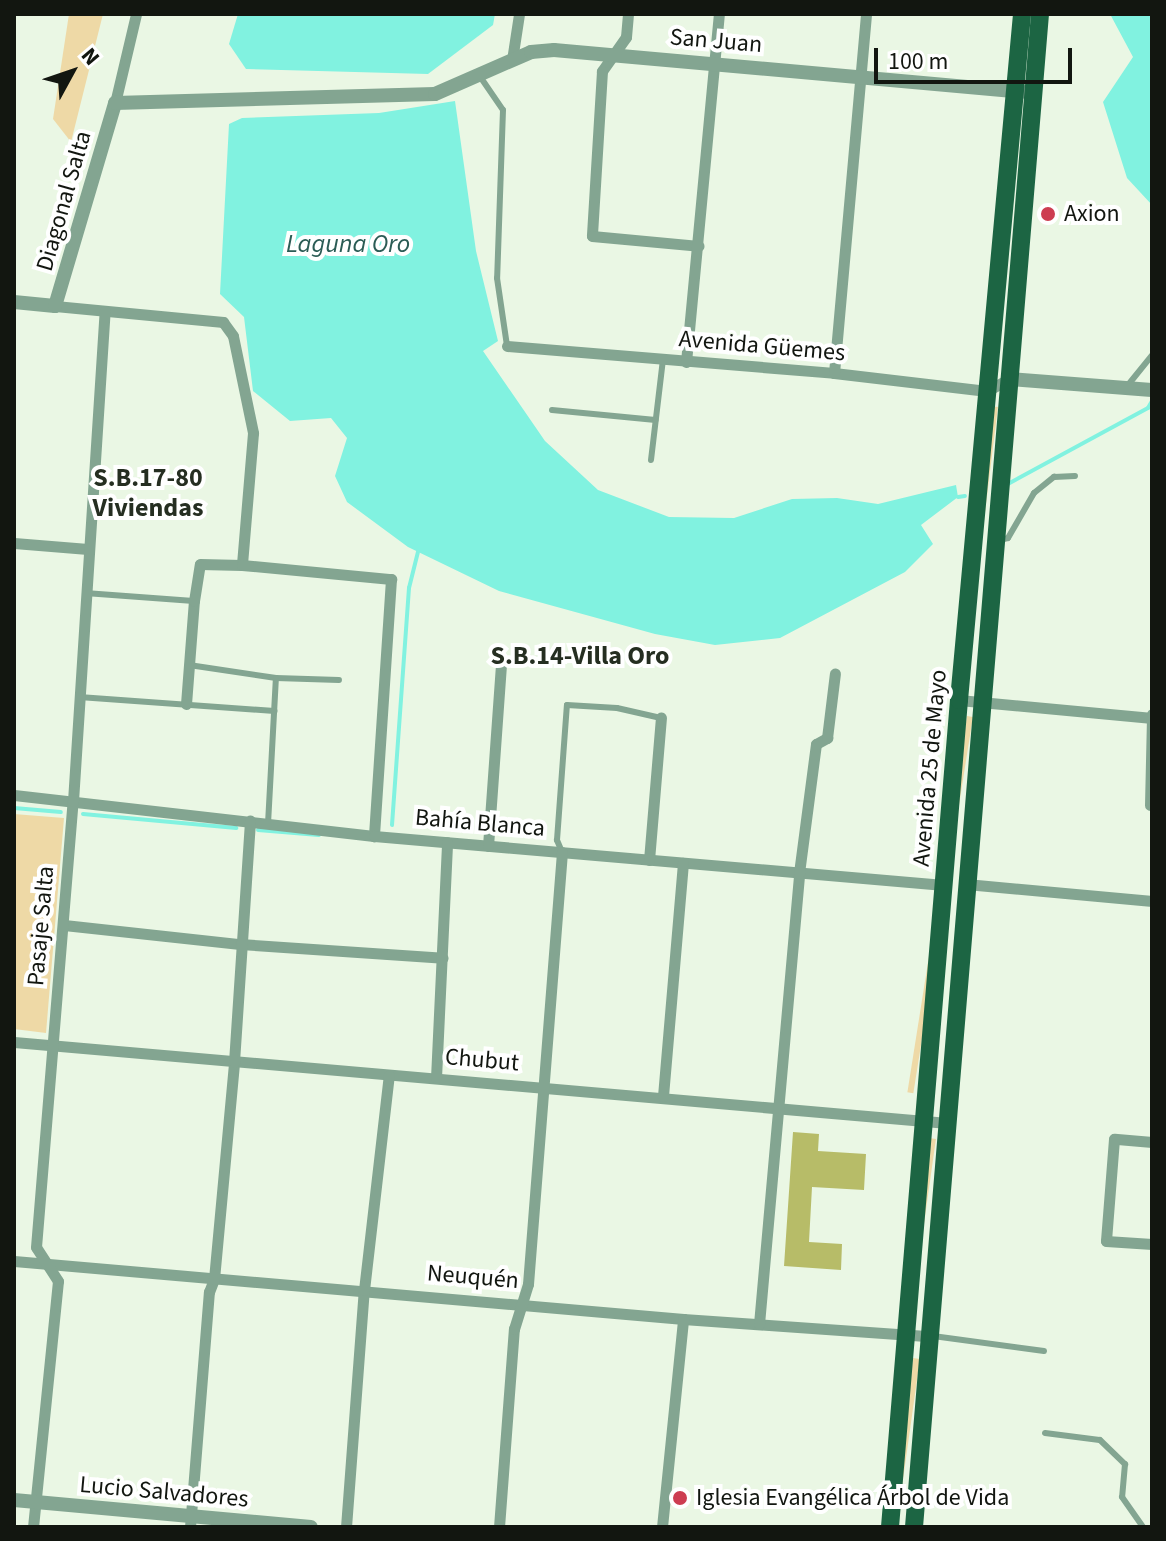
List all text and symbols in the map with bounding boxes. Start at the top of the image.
street label: San Juan [669,23,763,59]
north arrow [32,32,112,112]
scale bar [878,32,1076,82]
text: N [73,41,107,72]
text: 100 m [888,44,948,79]
street label: Diagonal Salta [30,128,98,274]
place label: Axion [1064,200,1120,228]
marker: Axion [1039,205,1057,223]
water label: Laguna Oro [286,228,410,260]
street label: Avenida Güemes [678,324,846,368]
district label: S.B.17-80 Viviendas [93,462,203,524]
district label: S.B.14-Villa Oro [490,640,670,672]
street label: Avenida 25 de Mayo [907,668,953,868]
street label: Bahía Blanca [414,803,546,843]
street label: Pasaje Salta [21,865,61,987]
street label: Chubut [444,1042,520,1078]
street label: Neuquén [426,1259,520,1295]
street label: Lucio Salvadores [78,1470,250,1514]
place label: Iglesia Evangélica Árbol de Vida [696,1484,1009,1512]
marker: Iglesia Evangélica Árbol de Vida [671,1489,689,1507]

